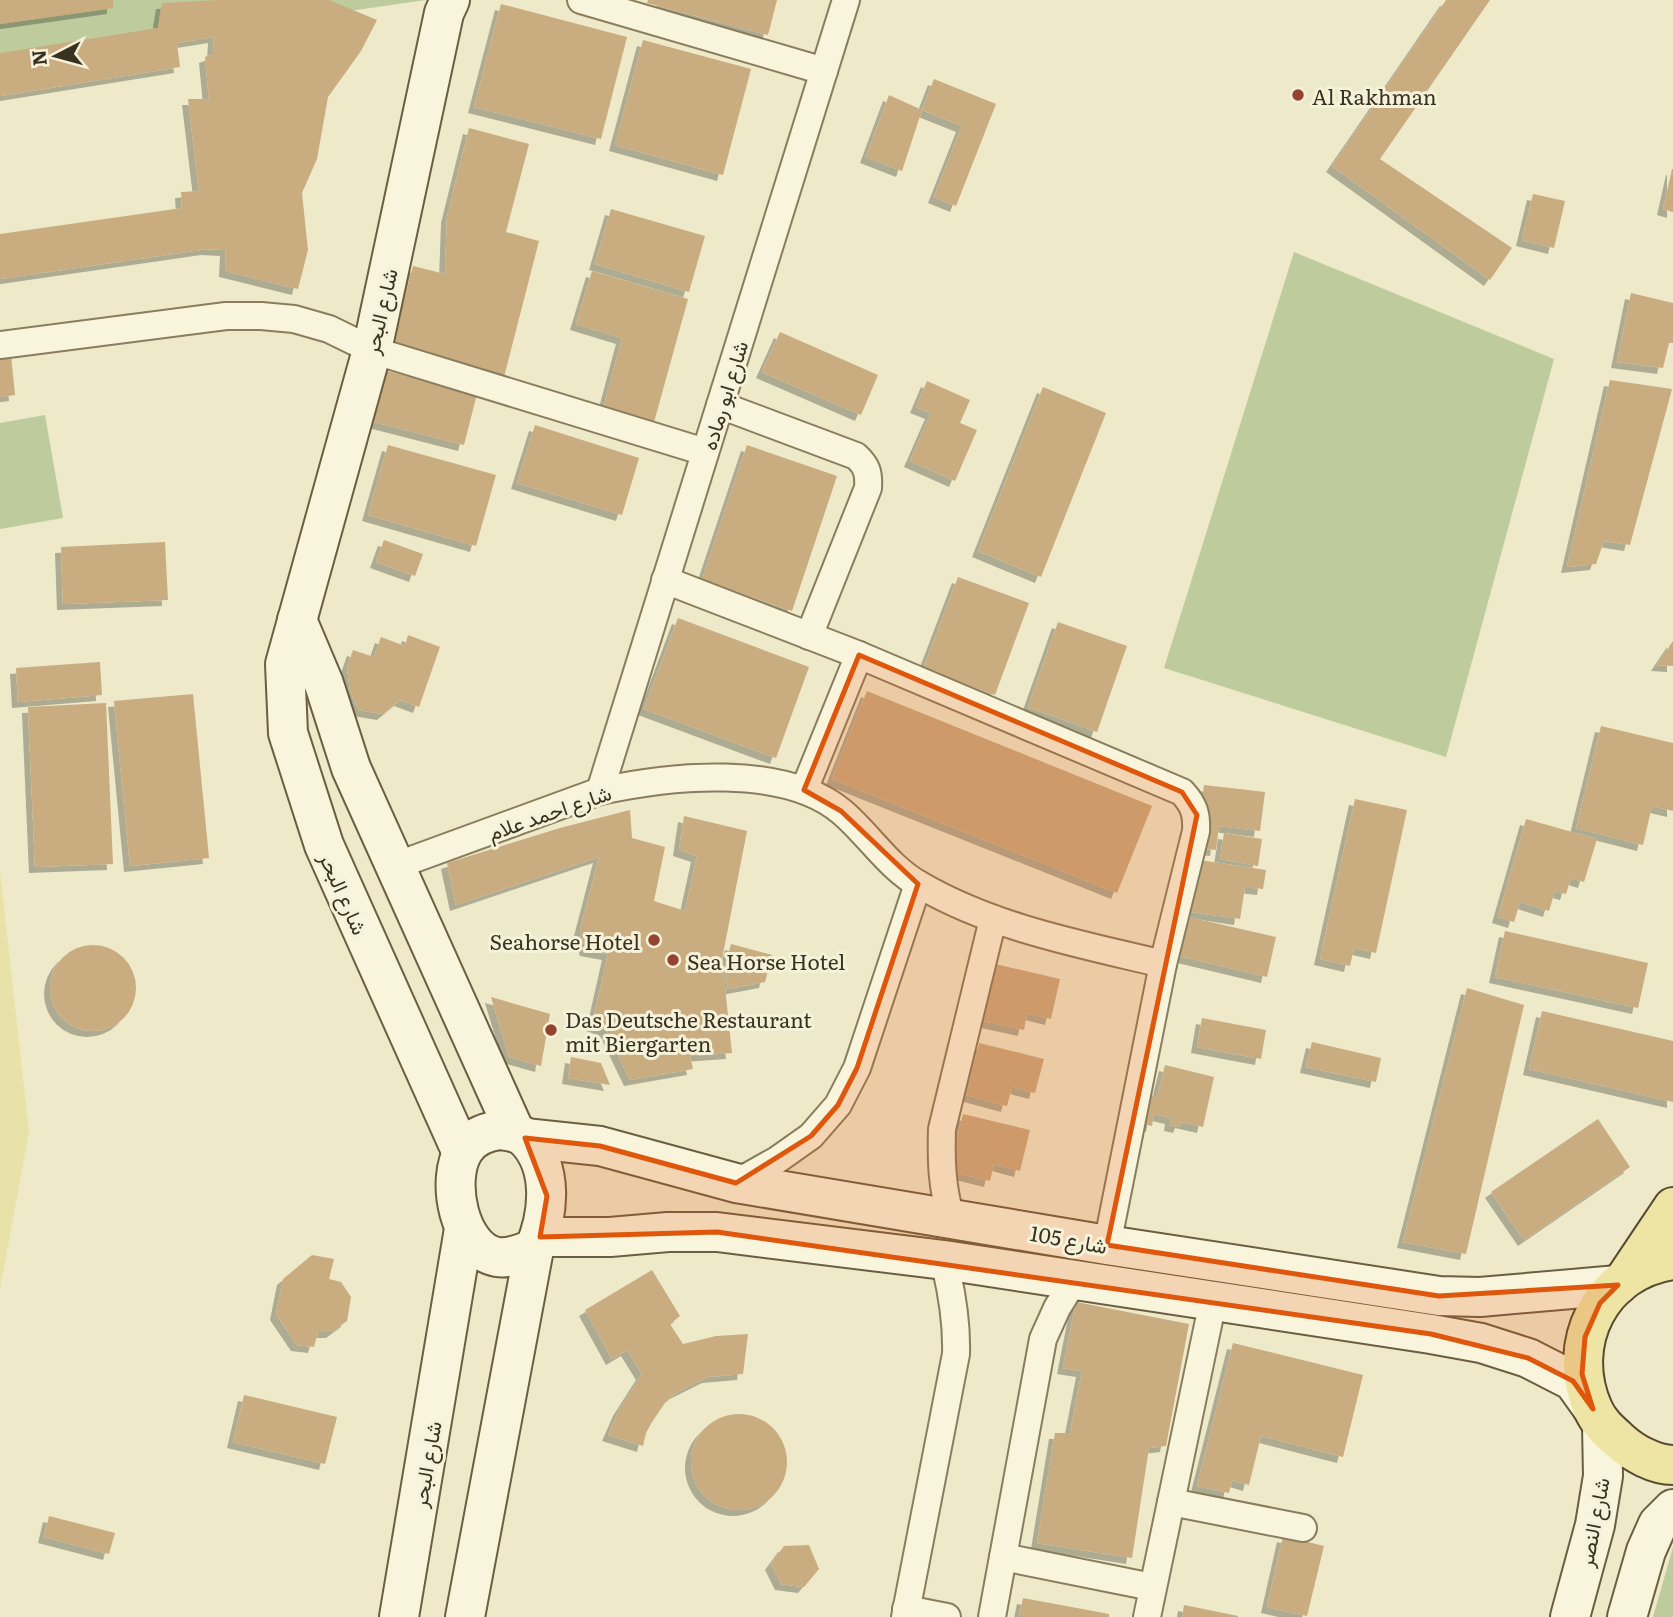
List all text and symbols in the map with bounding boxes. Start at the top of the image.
north arrow [21,21,91,91]
text: N [23,48,53,67]
place label: Al Rakhman [1312,80,1437,111]
marker: Al Rakhman [1290,87,1306,103]
street label: شارع البحر [354,265,405,358]
street label: شارع ابو رماده [692,336,755,454]
street label: شارع احمد علام [483,775,615,848]
street label: شارع البحر [312,846,377,939]
place label: Seahorse Hotel [489,925,640,956]
marker: Seahorse Hotel [646,932,662,948]
place label: Sea Horse Hotel [687,945,845,976]
marker: Sea Horse Hotel [665,952,681,968]
place label: Das Deutsche Restaurant mit Biergarten [565,1003,812,1058]
marker: Das Deutsche Restaurant mit Biergarten [543,1022,559,1038]
street label: شارع 105 [1028,1216,1110,1261]
street label: شارع البحر [402,1418,449,1511]
street label: شارع النصر [1568,1475,1617,1571]

